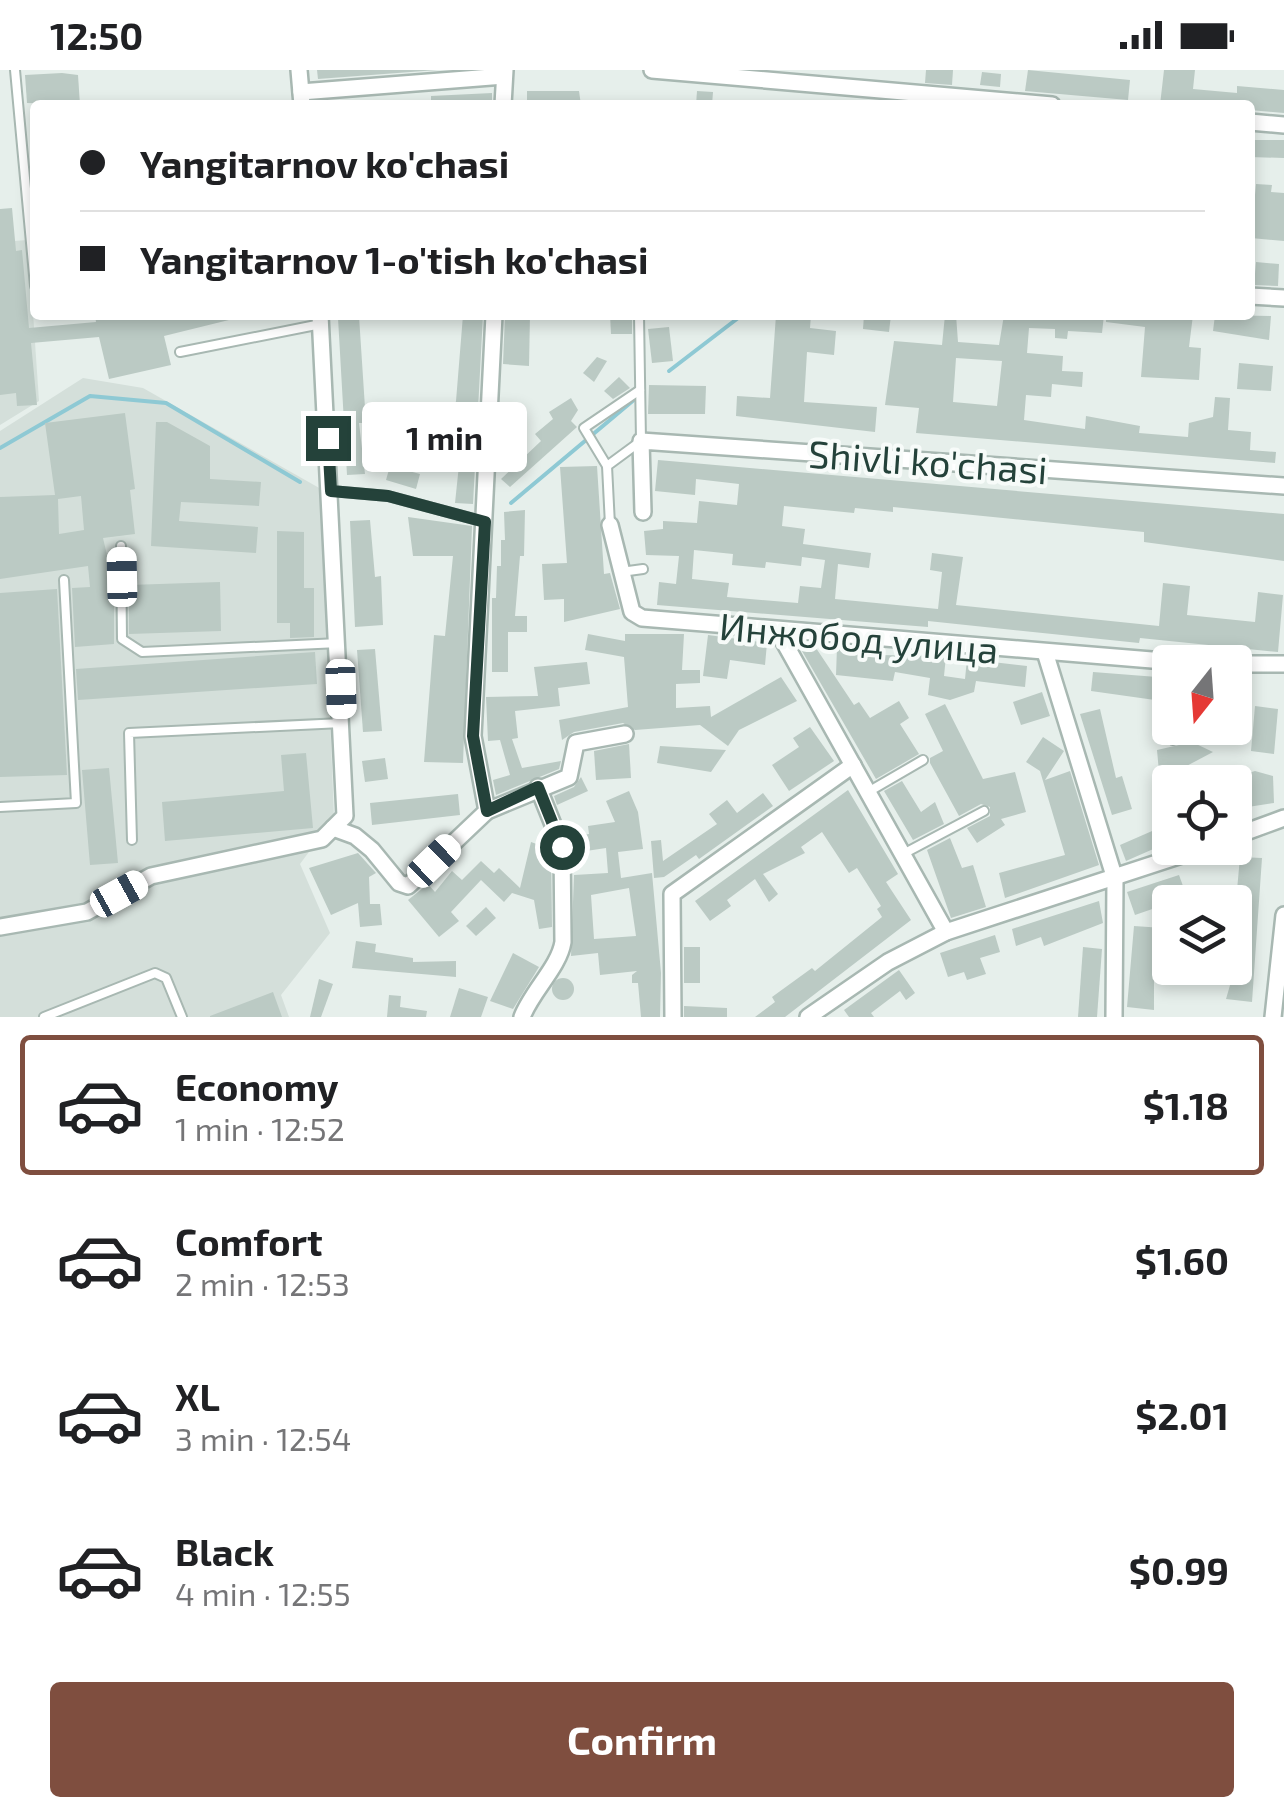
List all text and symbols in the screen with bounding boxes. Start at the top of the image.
text: 12:50 [50,12,143,58]
text: Yangitarnov ko'chasi [140,140,509,186]
text: Yangitarnov 1-o'tish ko'chasi [140,236,649,282]
callout: 1 min [363,403,528,473]
route end [306,416,351,461]
text: 1 min [406,418,483,456]
street label: Shivli ko'chasi [807,430,1049,492]
car [106,547,138,607]
street label: Инжобод улица [718,602,1000,672]
north arrow [1152,645,1252,745]
map controls [1152,645,1252,985]
car [325,658,357,720]
button: locate [1152,765,1252,865]
route start [540,825,585,870]
car [402,829,466,893]
car [85,866,153,922]
button: layers [1152,885,1252,985]
icon: car [55,1060,145,1150]
text: Economy [175,1063,339,1109]
text: $1.18 [1143,1082,1229,1128]
text: 1 min · 12:52 [175,1109,345,1147]
icon: car [55,1215,145,1305]
text: Comfort [175,1218,323,1264]
text: $1.60 [1135,1237,1229,1283]
text: 2 min · 12:53 [175,1264,350,1302]
icon: car [55,1370,145,1460]
text: XL [175,1373,220,1419]
text: $2.01 [1135,1392,1229,1438]
text: 3 min · 12:54 [175,1419,351,1457]
icon: car [55,1525,145,1615]
text: Black [175,1528,274,1574]
text: $0.99 [1129,1547,1229,1593]
text: 4 min · 12:55 [175,1574,351,1612]
button: Confirm [50,1682,1234,1797]

